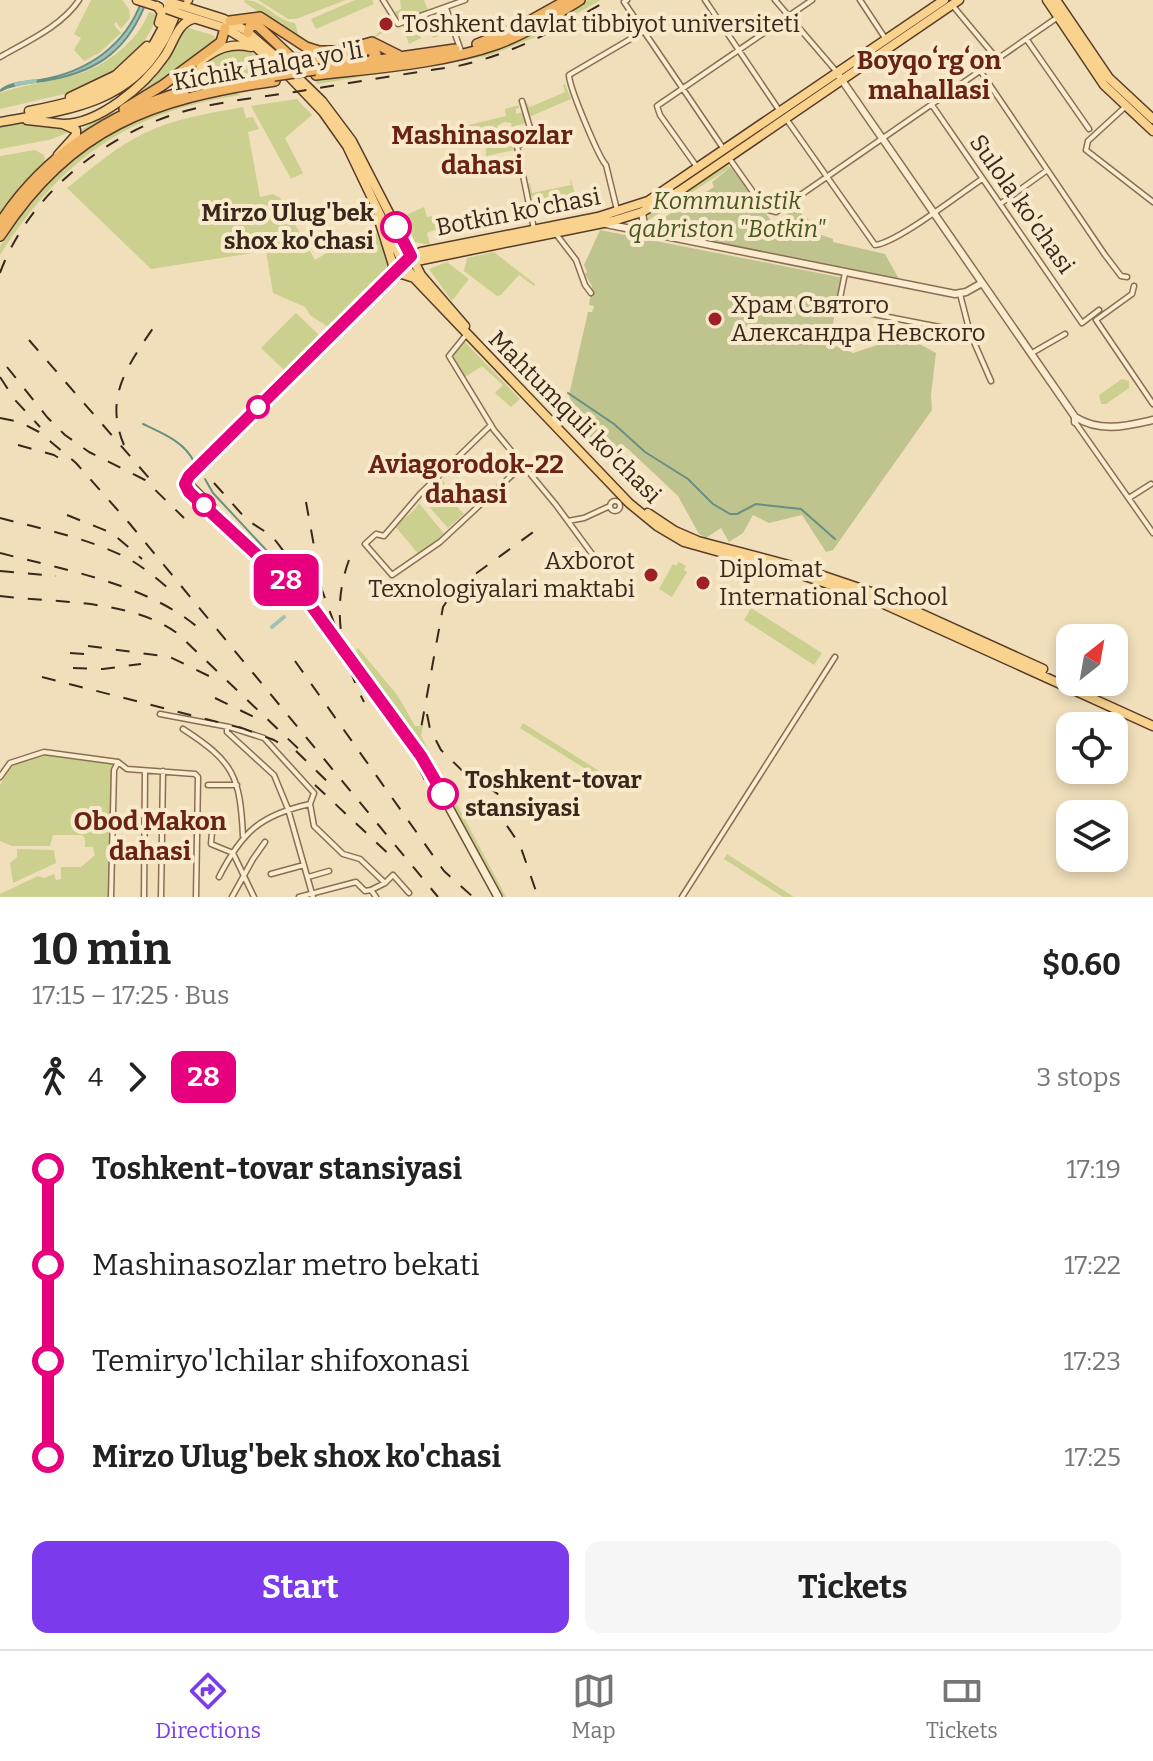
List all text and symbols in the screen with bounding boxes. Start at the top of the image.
place label: Toshkent davlat tibbiyot universiteti [402,10,800,38]
marker: Toshkent davlat tibbiyot universiteti [377,15,395,33]
street label: Kichik Halqa yo'li [171,36,365,96]
district label: Boyqoʻrgʻon mahallasi [857,45,1002,106]
district label: Mashinasozlar dahasi [391,120,573,181]
street label: Sulola ko'chasi [964,129,1080,279]
street label: Botkin ko'chasi [433,182,603,242]
park label: Kommunistik qabriston "Botkin" [629,187,826,243]
place label: Mirzo Ulug'bek shox ko'chasi [201,199,375,255]
marker: Mirzo Ulug'bek shox ko'chasi [381,212,411,242]
place label: Храм Святого Александра Невского [731,291,986,347]
marker: Храм Святого Александра Невского [706,310,724,328]
street label: Mahtumquli ko'chasi [483,325,667,509]
unlabelled marker [247,396,269,418]
district label: Aviagorodok-22 dahasi [368,449,564,510]
unlabelled marker [193,494,215,516]
place label: Axborot Texnologiyalari maktabi [368,547,635,603]
line badge: 28 [250,554,322,606]
place label: Diplomat International School [719,555,948,611]
text: 28 [270,563,302,596]
marker: Axborot Texnologiyalari maktabi [642,566,660,584]
marker: Diplomat International School [694,574,712,592]
north arrow [1056,624,1128,696]
map controls [1056,624,1128,872]
button: locate [1056,712,1128,784]
place label: Toshkent-tovar stansiyasi [465,766,642,822]
marker: Toshkent-tovar stansiyasi [428,779,458,809]
button: layers [1056,800,1128,872]
district label: Obod Makon dahasi [74,806,227,867]
text: 10 min [32,923,171,976]
text: $0.60 [1042,947,1121,983]
text: 17:15 – 17:25 · Bus [32,980,229,1011]
icon: walk [32,1055,76,1099]
icon: forward [115,1055,159,1099]
text: 28 [187,1060,220,1093]
text: 4 [88,1062,103,1093]
text: 3 stops [1037,1062,1121,1093]
text: Toshkent-tovar stansiyasi [92,1151,462,1187]
text: 17:19 [1066,1154,1121,1185]
text: Mashinasozlar metro bekati [92,1247,480,1283]
text: 17:22 [1064,1250,1121,1281]
text: Temiryo'lchilar shifoxonasi [92,1343,469,1379]
text: 17:23 [1063,1346,1121,1377]
text: Mirzo Ulug'bek shox ko'chasi [92,1439,501,1475]
text: 17:25 [1064,1442,1121,1473]
button: Start [32,1541,569,1633]
button: Tickets [585,1541,1121,1633]
tab: Directions [155,1669,261,1744]
tab: Map [571,1669,616,1744]
tab: Tickets [926,1669,998,1744]

